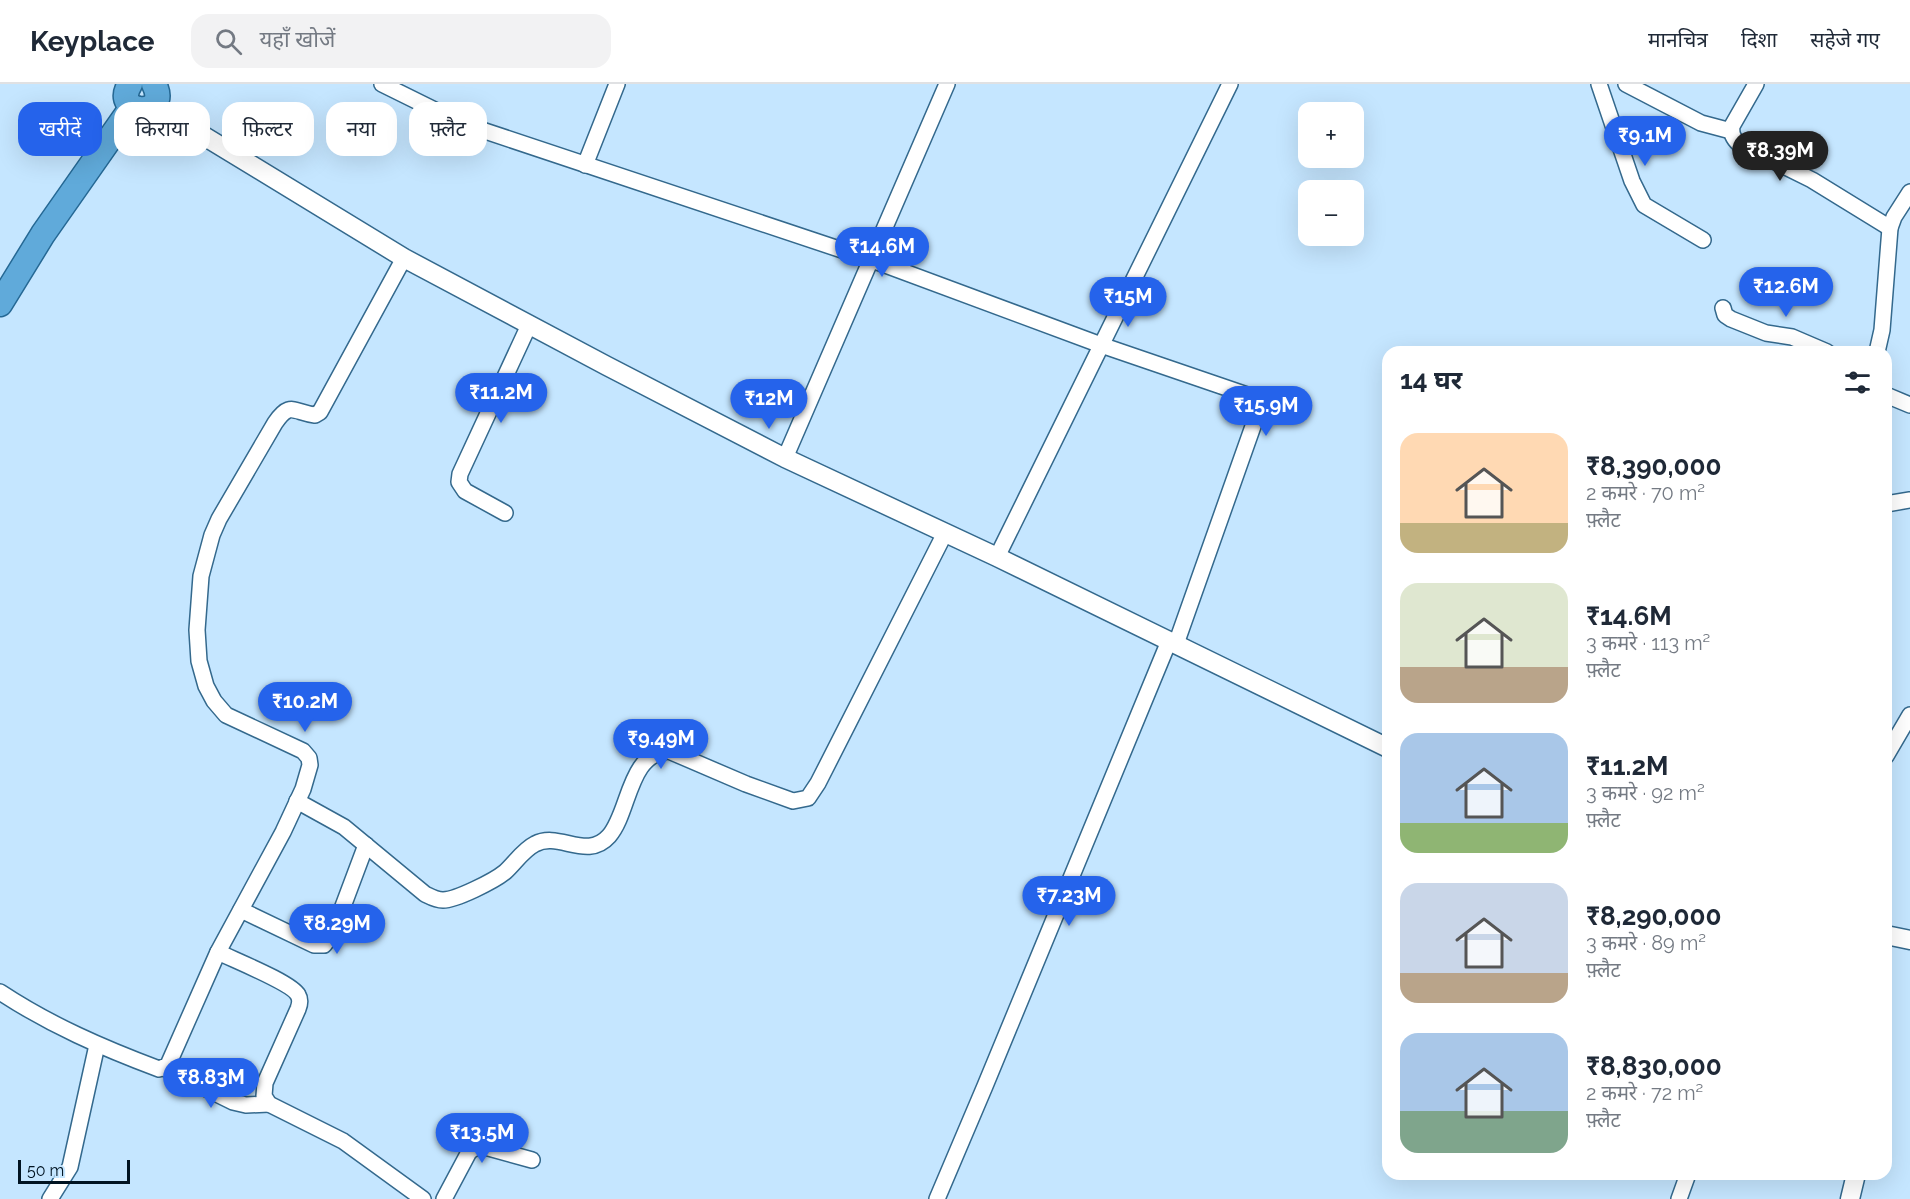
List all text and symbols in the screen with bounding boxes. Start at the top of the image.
search box [191,14,611,68]
text: Keyplace [30,25,155,58]
icon: search [212,25,245,58]
text: यहाँ खोजें [260,26,335,52]
text: मानचित्र [1648,27,1708,52]
text: दिशा [1741,27,1777,52]
text: सहेजे गए [1810,27,1880,52]
chip: खरीदें [18,102,102,156]
chip: किराया [114,102,210,156]
chip: फ़िल्टर [222,102,314,156]
chip: नया [326,102,397,156]
chip: फ़्लैट [409,102,487,156]
map controls [1298,102,1364,246]
button: + [1298,102,1364,168]
pin: ₹9.1M [1603,116,1687,167]
text: ₹9.1M [1618,123,1672,147]
pin: ₹8.39M [1731,131,1829,182]
text: ₹8.39M [1746,138,1814,162]
button: − [1298,180,1364,246]
pin: ₹14.6M [833,227,931,278]
text: ₹14.6M [849,234,915,258]
pin: ₹12.6M [1737,267,1835,318]
text: ₹12.6M [1753,274,1819,298]
pin: ₹15M [1092,277,1164,328]
text: ₹15M [1104,284,1152,308]
text: 14 घर [1400,365,1462,395]
icon: filters [1841,366,1874,399]
pin: ₹11.2M [452,373,550,424]
pin: ₹12M [733,379,805,430]
text: ₹11.2M [469,380,533,404]
text: ₹12M [744,386,794,410]
pin: ₹15.9M [1217,386,1315,437]
text: ₹15.9M [1233,393,1299,417]
text: ₹8,390,000 [1586,451,1721,481]
icon: home [1448,457,1520,529]
text: 2 कमरे · 70 m² [1586,481,1705,505]
text: फ़्लैट [1586,508,1621,532]
text: ₹14.6M [1586,601,1672,631]
icon: home [1448,607,1520,679]
text: 3 कमरे · 113 m² [1586,631,1710,655]
text: फ़्लैट [1586,658,1621,682]
pin: ₹10.2M [256,682,354,733]
text: ₹10.2M [272,689,338,713]
pin: ₹9.49M [612,719,710,770]
text: ₹9.49M [627,726,695,750]
text: ₹11.2M [1586,751,1669,781]
icon: home [1448,757,1520,829]
text: 3 कमरे · 92 m² [1586,781,1705,805]
text: फ़्लैट [1586,808,1621,832]
pin: ₹7.23M [1020,876,1118,927]
text: ₹7.23M [1036,883,1102,907]
text: ₹8,290,000 [1586,901,1722,931]
pin: ₹8.29M [288,904,386,955]
icon: home [1448,907,1520,979]
text: ₹8.29M [303,911,371,935]
text: 3 कमरे · 89 m² [1586,931,1706,955]
text: फ़्लैट [1586,958,1621,982]
text: ₹8,830,000 [1586,1051,1722,1081]
icon: home [1448,1057,1520,1129]
pin: ₹8.83M [162,1058,260,1109]
text: ₹8.83M [177,1065,245,1089]
text: 2 कमरे · 72 m² [1586,1081,1703,1105]
text: फ़्लैट [1586,1108,1621,1132]
pin: ₹13.5M [433,1113,531,1164]
text: ₹13.5M [450,1120,514,1144]
scale bar [18,1157,130,1184]
text: 50 m [27,1161,64,1180]

